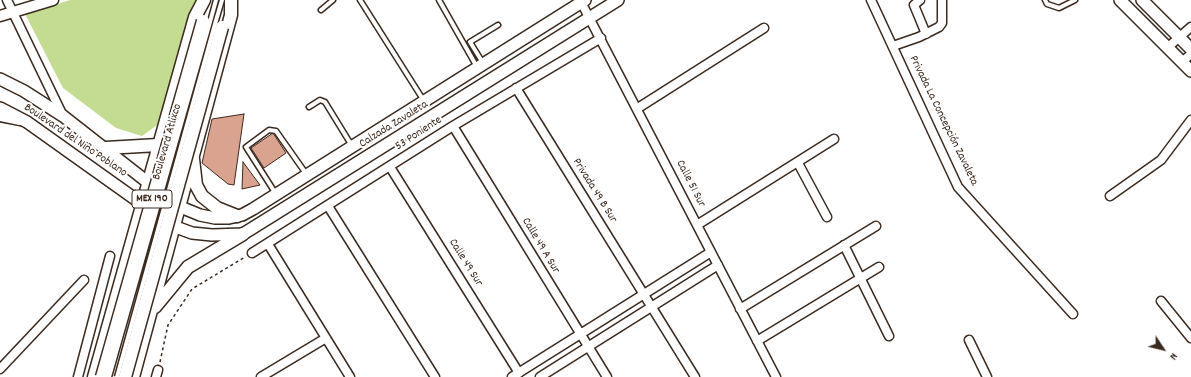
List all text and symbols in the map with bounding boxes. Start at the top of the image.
street label: Privada La Concepción Zavaleta [905,54,981,188]
street label: Calzada Zavaleta [357,98,431,152]
street label: Boulevard del Niño Poblano [21,101,129,181]
street label: Boulevard Atlixco [150,102,186,182]
street label: 53 Poniente [393,114,445,154]
street label: Privada 49 B Sur [568,156,620,226]
street label: Calle 51 Sur [672,158,708,210]
road number: MEX 190 [132,190,172,208]
street label: Calle 49 A Sur [518,215,562,277]
street label: Calle 49 Sur [445,237,485,289]
north arrow [1143,329,1183,369]
text: N [1165,349,1181,363]

